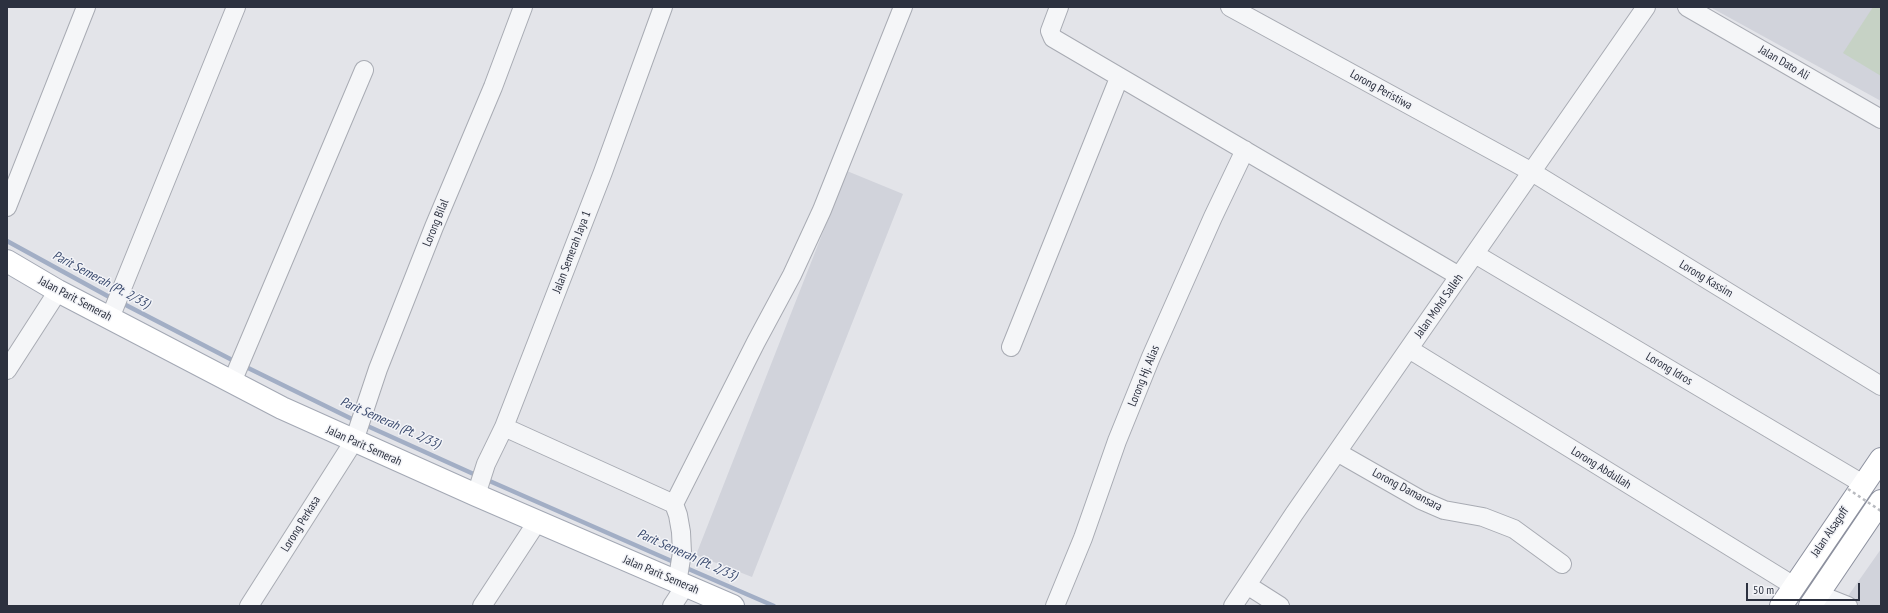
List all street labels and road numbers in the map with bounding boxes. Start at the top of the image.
street label: Jalan Dato Ali [1756,43,1812,83]
street label: Lorong Peristiwa [1347,67,1415,113]
street label: Lorong Bilal [420,197,452,249]
street label: Jalan Semerah Jaya 1 [550,209,594,295]
street label: Lorong Kassim [1677,257,1735,301]
street label: Jalan Mohd Salleh [1412,271,1466,341]
street label: Jalan Parit Semerah [36,274,114,324]
street label: Lorong Hj. Alias [1125,343,1163,409]
street label: Lorong Idros [1643,350,1695,388]
street label: Jalan Parit Semerah [324,423,404,469]
street label: Lorong Abdullah [1568,444,1634,492]
street label: Lorong Damansara [1370,466,1444,514]
street label: Lorong Perkasa [278,494,324,554]
street label: Jalan Alsagoff [1808,504,1852,560]
street label: Jalan Parit Semerah [621,553,701,597]

